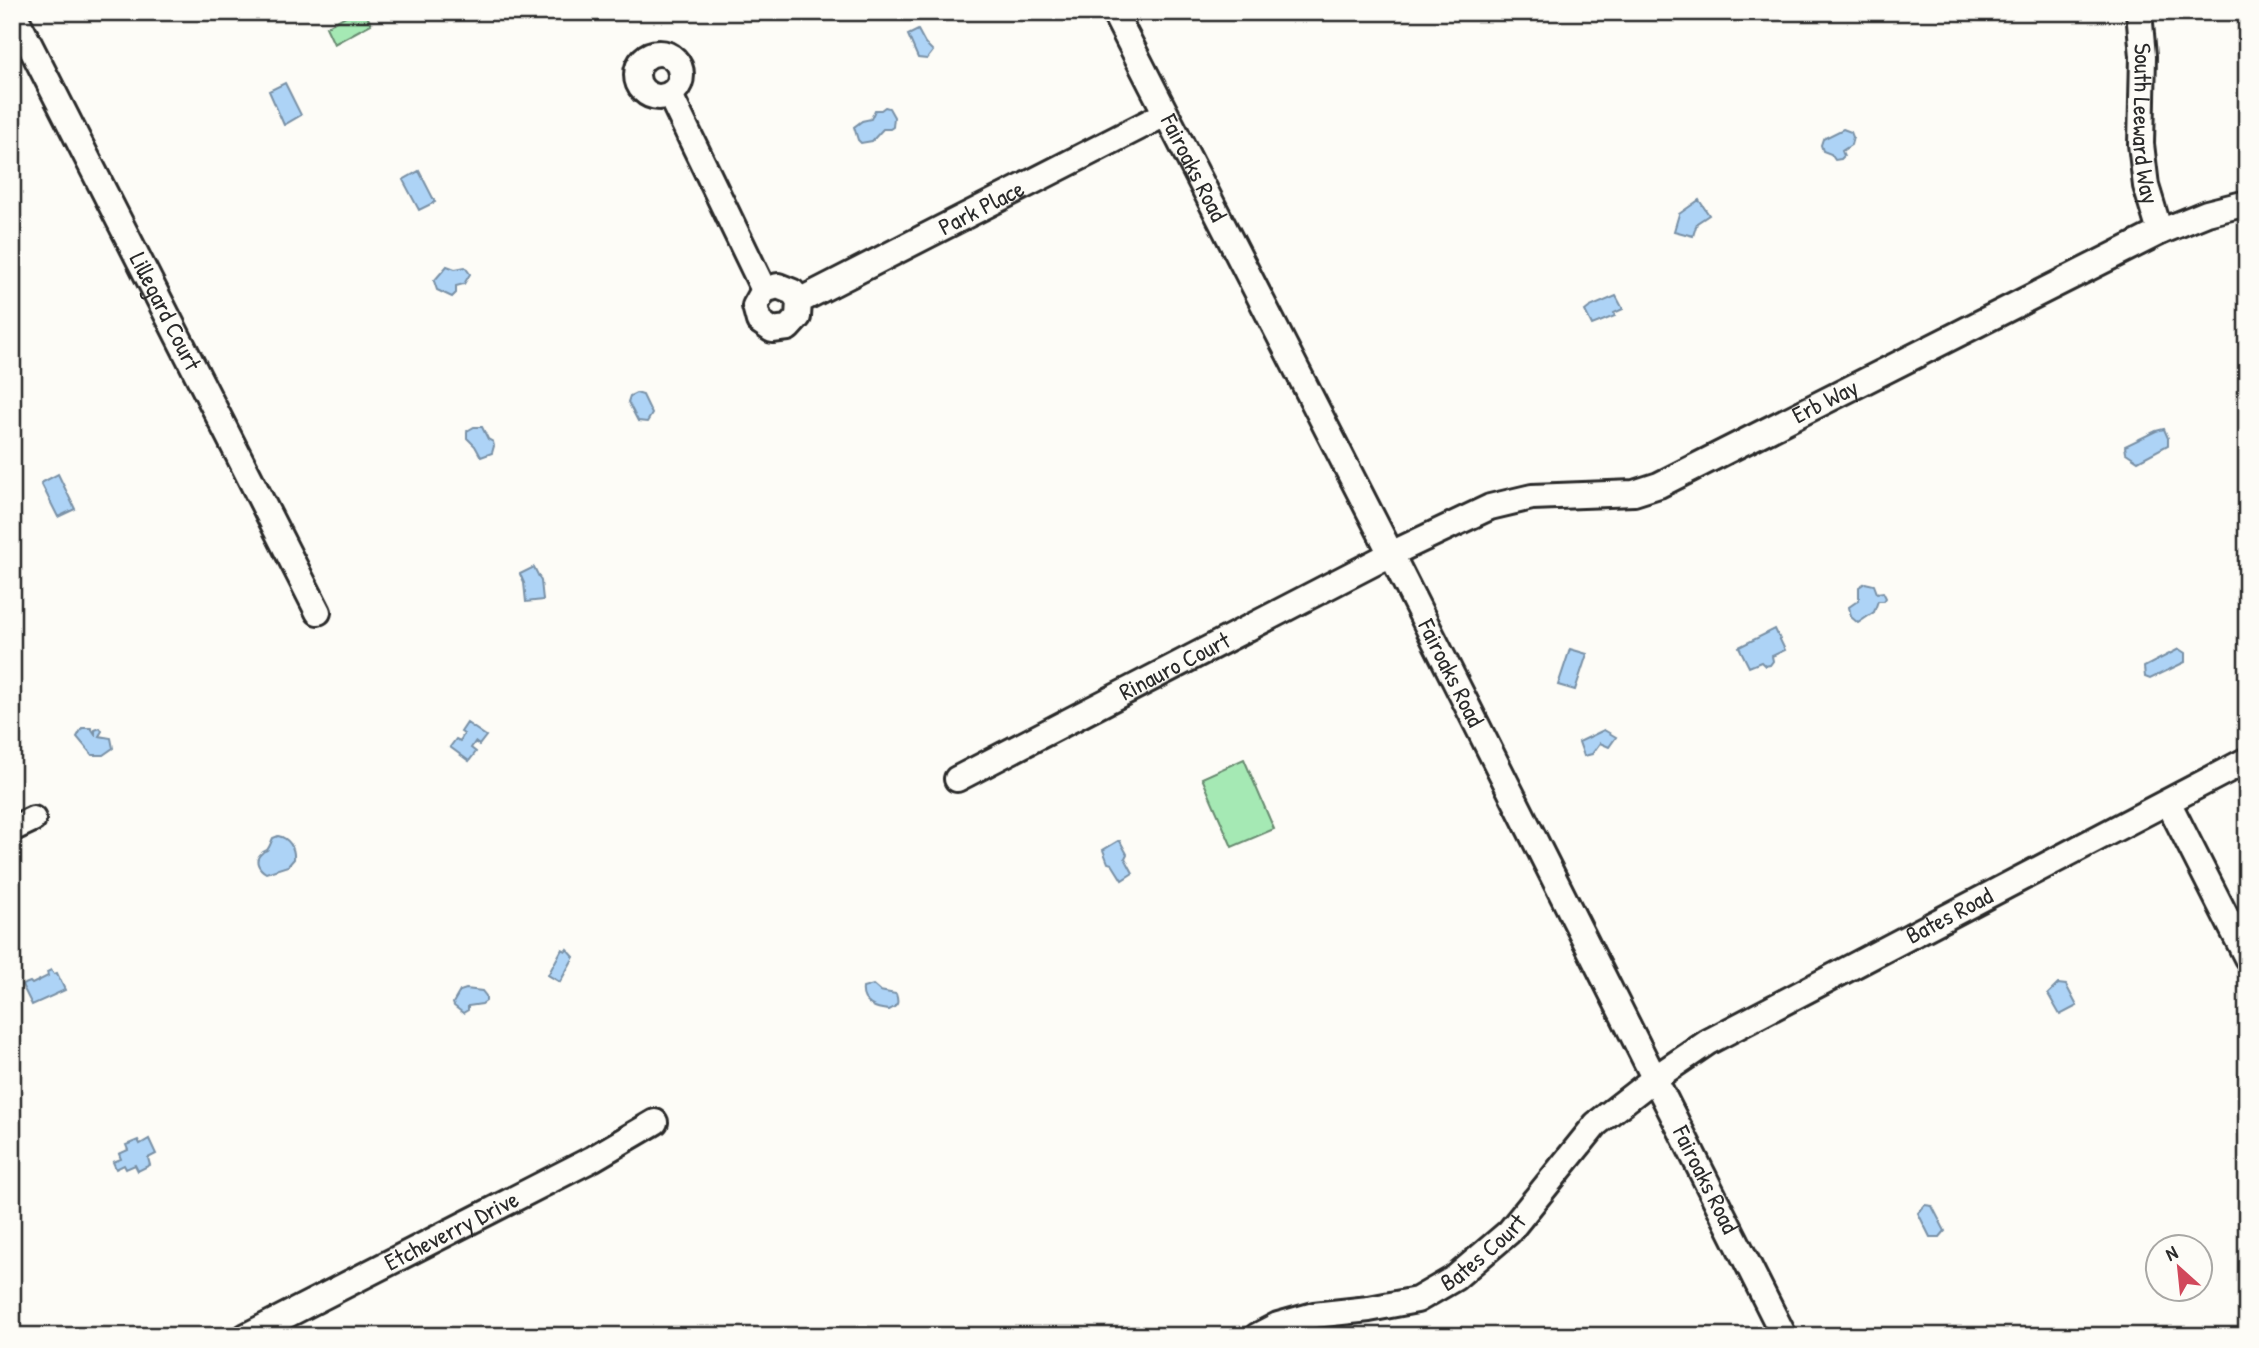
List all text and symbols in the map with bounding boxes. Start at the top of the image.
street label: South Leeward Way [2126,42,2168,208]
street label: Fairoaks Road [1153,107,1235,226]
street label: Park Place [933,172,1029,242]
street label: Lillegard Court [123,247,210,376]
street label: Erb Way [1786,370,1863,430]
street label: Fairoaks Road [1411,613,1492,732]
street label: Rinauro Court [1113,623,1236,707]
street label: Bates Road [1900,879,1998,951]
street label: Fairoaks Road [1666,1119,1747,1238]
street label: Etcheverry Drive [379,1182,524,1277]
street label: Bates Court [1434,1206,1533,1298]
north arrow [2144,1232,2214,1302]
text: N [2161,1239,2182,1267]

